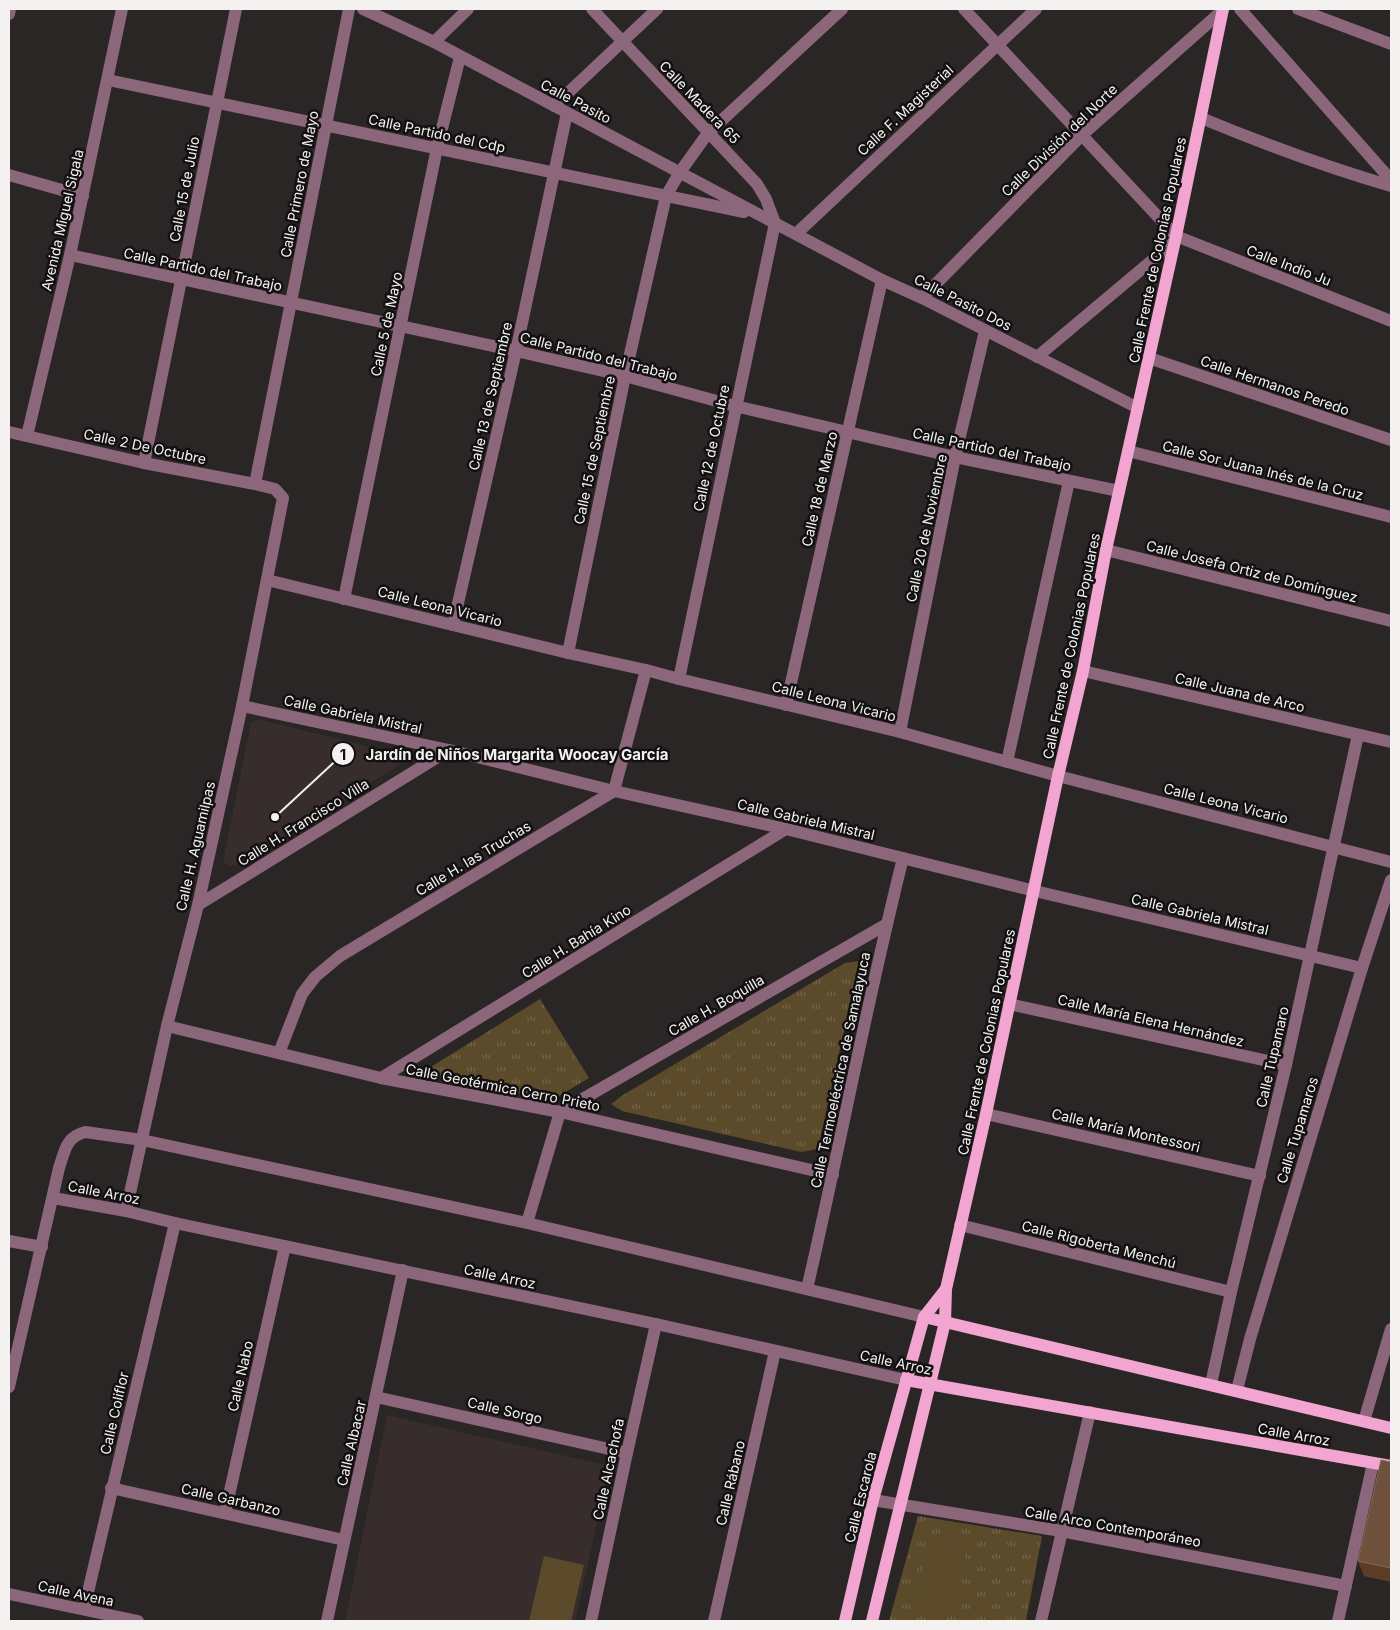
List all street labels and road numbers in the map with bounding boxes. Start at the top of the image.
street label: Calle Madera 65 [656,57,744,147]
street label: Calle F. Magisterial [853,61,957,159]
street label: Calle Pasito [538,75,614,127]
street label: Calle División del Norte [998,80,1120,200]
street label: Calle Primero de Mayo [276,109,322,259]
street label: Calle Partido del Cdp [367,110,507,156]
street label: Calle 15 de Julio [165,135,203,243]
street label: Calle Frente de Colonias Populares [1125,135,1189,365]
street label: Avenida Miguel Sigala [37,147,87,293]
street label: Calle Indio Ju [1244,241,1334,289]
street label: Calle Partido del Trabajo [122,244,284,294]
street label: Calle 5 de Mayo [367,270,405,378]
street label: Calle Pasito Dos [911,270,1015,334]
street label: Calle 13 de Septiembre [465,320,515,472]
street label: Calle Partido del Trabajo [518,328,680,384]
street label: Calle Hermanos Peredo [1198,352,1352,418]
street label: Calle 15 de Septiembre [570,374,618,526]
street label: Calle 12 de Octubre [689,383,733,513]
street label: Calle Partido del Trabajo [911,424,1073,474]
street label: Calle 2 De Octubre [82,425,208,467]
street label: Calle 18 de Marzo [797,430,841,548]
street label: Calle Sor Juana Inés de la Cruz [1161,437,1365,503]
street label: Calle 20 de Noviembre [902,452,950,604]
street label: Calle Frente de Colonias Populares [1039,531,1103,761]
street label: Calle Josefa Ortiz de Domínguez [1145,536,1359,606]
street label: Calle Leona Vicario [376,582,504,630]
street label: Calle Juana de Arco [1173,669,1307,715]
street label: Calle Leona Vicario [770,677,898,725]
street label: Calle Gabriela Mistral [282,691,424,737]
street label: Calle H. Francisco Villa [234,775,372,869]
street label: Calle H. Aguamilpas [172,779,218,913]
street label: Calle Leona Vicario [1162,779,1290,827]
street label: Calle Gabriela Mistral [736,795,876,843]
street label: Calle H. las Truchas [412,817,534,899]
street label: Calle Gabriela Mistral [1130,890,1270,938]
street label: Calle H. Bahía Kino [518,901,634,981]
street label: Calle Frente de Colonias Populares [954,927,1018,1157]
street label: Calle Termoeléctrica de Samalayuca [807,950,873,1190]
street label: Calle H. Boquilla [665,971,767,1039]
street label: Calle María Elena Hernández [1056,990,1246,1050]
street label: Calle Tupamaro [1252,1005,1292,1109]
street label: Calle Geotérmica Cerro Prieto [404,1060,602,1114]
street label: Calle Tupamaros [1273,1075,1321,1185]
street label: Calle María Montessori [1050,1105,1202,1155]
street label: Calle Arroz [67,1177,141,1207]
street label: Calle Rigoberta Menchú [1020,1217,1178,1271]
street label: Calle Arroz [462,1260,538,1292]
street label: Calle Nabo [224,1339,256,1413]
street label: Calle Arroz [858,1346,934,1378]
street label: Calle Coliflor [96,1370,132,1456]
street label: Calle Sorgo [466,1393,544,1427]
street label: Calle Albacar [333,1398,369,1488]
street label: Calle Alcachofa [589,1417,627,1521]
street label: Calle Arroz [1257,1419,1331,1449]
street label: Calle Rábano [712,1439,748,1527]
street label: Calle Escarola [840,1450,880,1544]
street label: Calle Garbanzo [180,1479,282,1519]
street label: Calle Arco Contemporáneo [1024,1502,1202,1550]
street label: Calle Avena [36,1577,116,1609]

